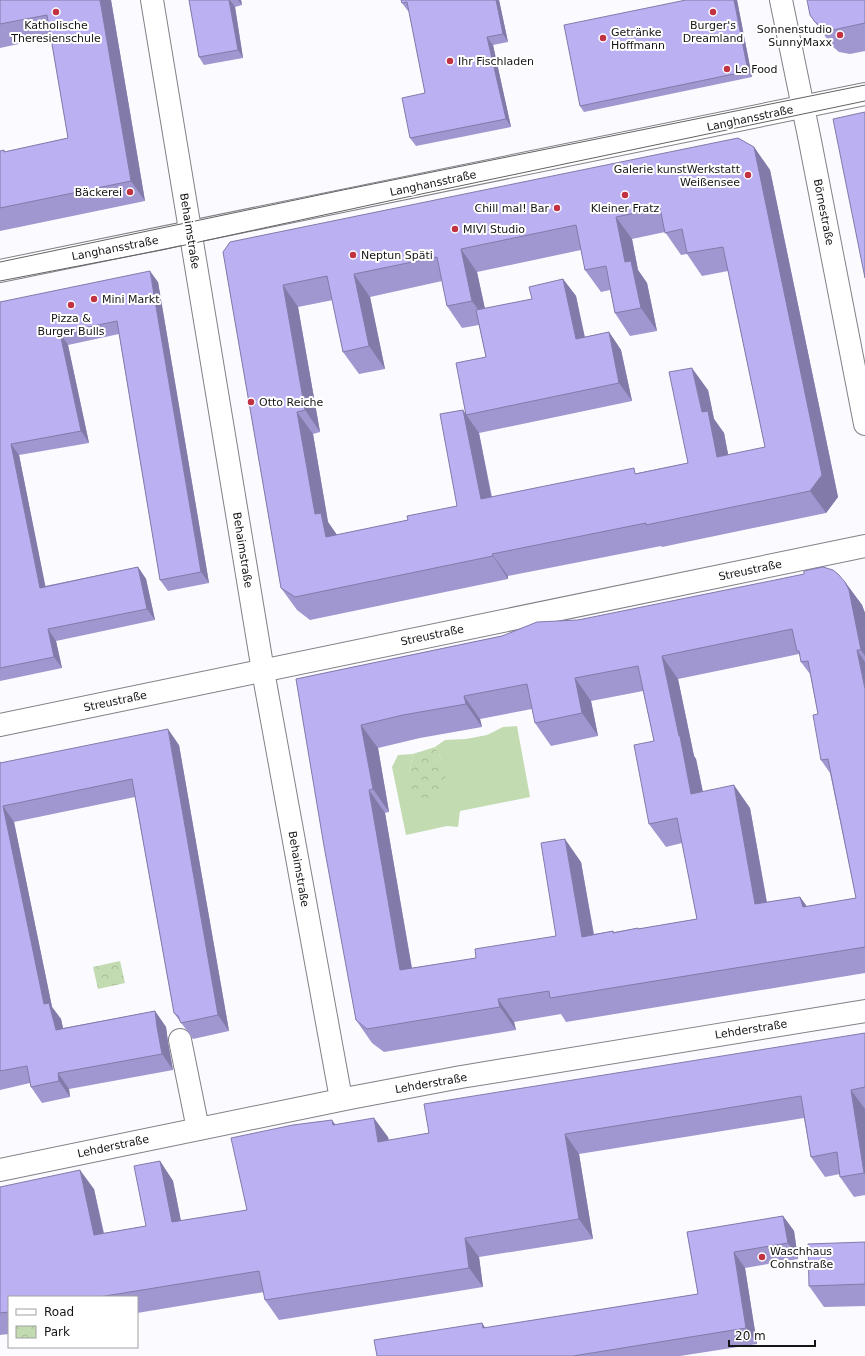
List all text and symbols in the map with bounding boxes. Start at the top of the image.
marker: Katholische Theresienschule [51,7,61,17]
marker: Burger's Dreamland [708,7,718,17]
place label: Katholische Theresienschule [10,19,101,45]
place label: Burger's Dreamland [683,19,743,45]
place label: Sonnenstudio SunnyMaxx [757,23,832,49]
place label: Getränke Hoffmann [611,26,665,52]
marker: Sonnenstudio SunnyMaxx [835,30,845,40]
marker: Getränke Hoffmann [598,33,608,43]
place label: Ihr Fischladen [458,55,534,68]
marker: Ihr Fischladen [445,56,455,66]
place label: Le Food [735,63,778,76]
marker: Le Food [722,64,732,74]
street label: Langhansstraße [706,103,795,134]
place label: Galerie kunstWerkstatt Weißensee [614,163,741,189]
street label: Langhansstraße [389,168,478,199]
marker: Galerie kunstWerkstatt Weißensee [743,170,753,180]
street label: Börnestraße [811,178,836,247]
place label: Bäckerei [75,186,122,199]
marker: Bäckerei [125,187,135,197]
marker: Kleiner Fratz [620,190,630,200]
street label: Behaimstraße [177,192,202,270]
place label: Chill mal! Bar [474,202,549,215]
place label: Kleiner Fratz [591,202,660,215]
marker: Chill mal! Bar [552,203,562,213]
place label: MIVI Studio [463,223,525,236]
marker: MIVI Studio [450,224,460,234]
street label: Langhansstraße [71,234,160,263]
place label: Neptun Späti [361,249,433,262]
marker: Neptun Späti [348,250,358,260]
place label: Mini Markt [102,293,160,306]
marker: Mini Markt [89,294,99,304]
marker: Pizza & Burger Bulls [66,300,76,310]
place label: Pizza & Burger Bulls [38,312,105,338]
place label: Otto Reiche [259,396,324,409]
marker: Otto Reiche [246,397,256,407]
street label: Behaimstraße [230,511,255,589]
street label: Streustraße [717,557,783,584]
street label: Streustraße [399,622,465,649]
street label: Streustraße [82,688,148,715]
street label: Behaimstraße [285,830,312,908]
street label: Lehderstraße [714,1017,788,1042]
street label: Lehderstraße [394,1071,468,1096]
street label: Lehderstraße [76,1132,150,1160]
place label: Waschhaus Cohnstraße [770,1245,834,1271]
marker: Waschhaus Cohnstraße [757,1252,767,1262]
legend [8,1296,138,1348]
text: Road [44,1305,74,1319]
scale bar [729,1322,815,1348]
text: Park [44,1325,70,1339]
text: 20 m [735,1329,766,1343]

